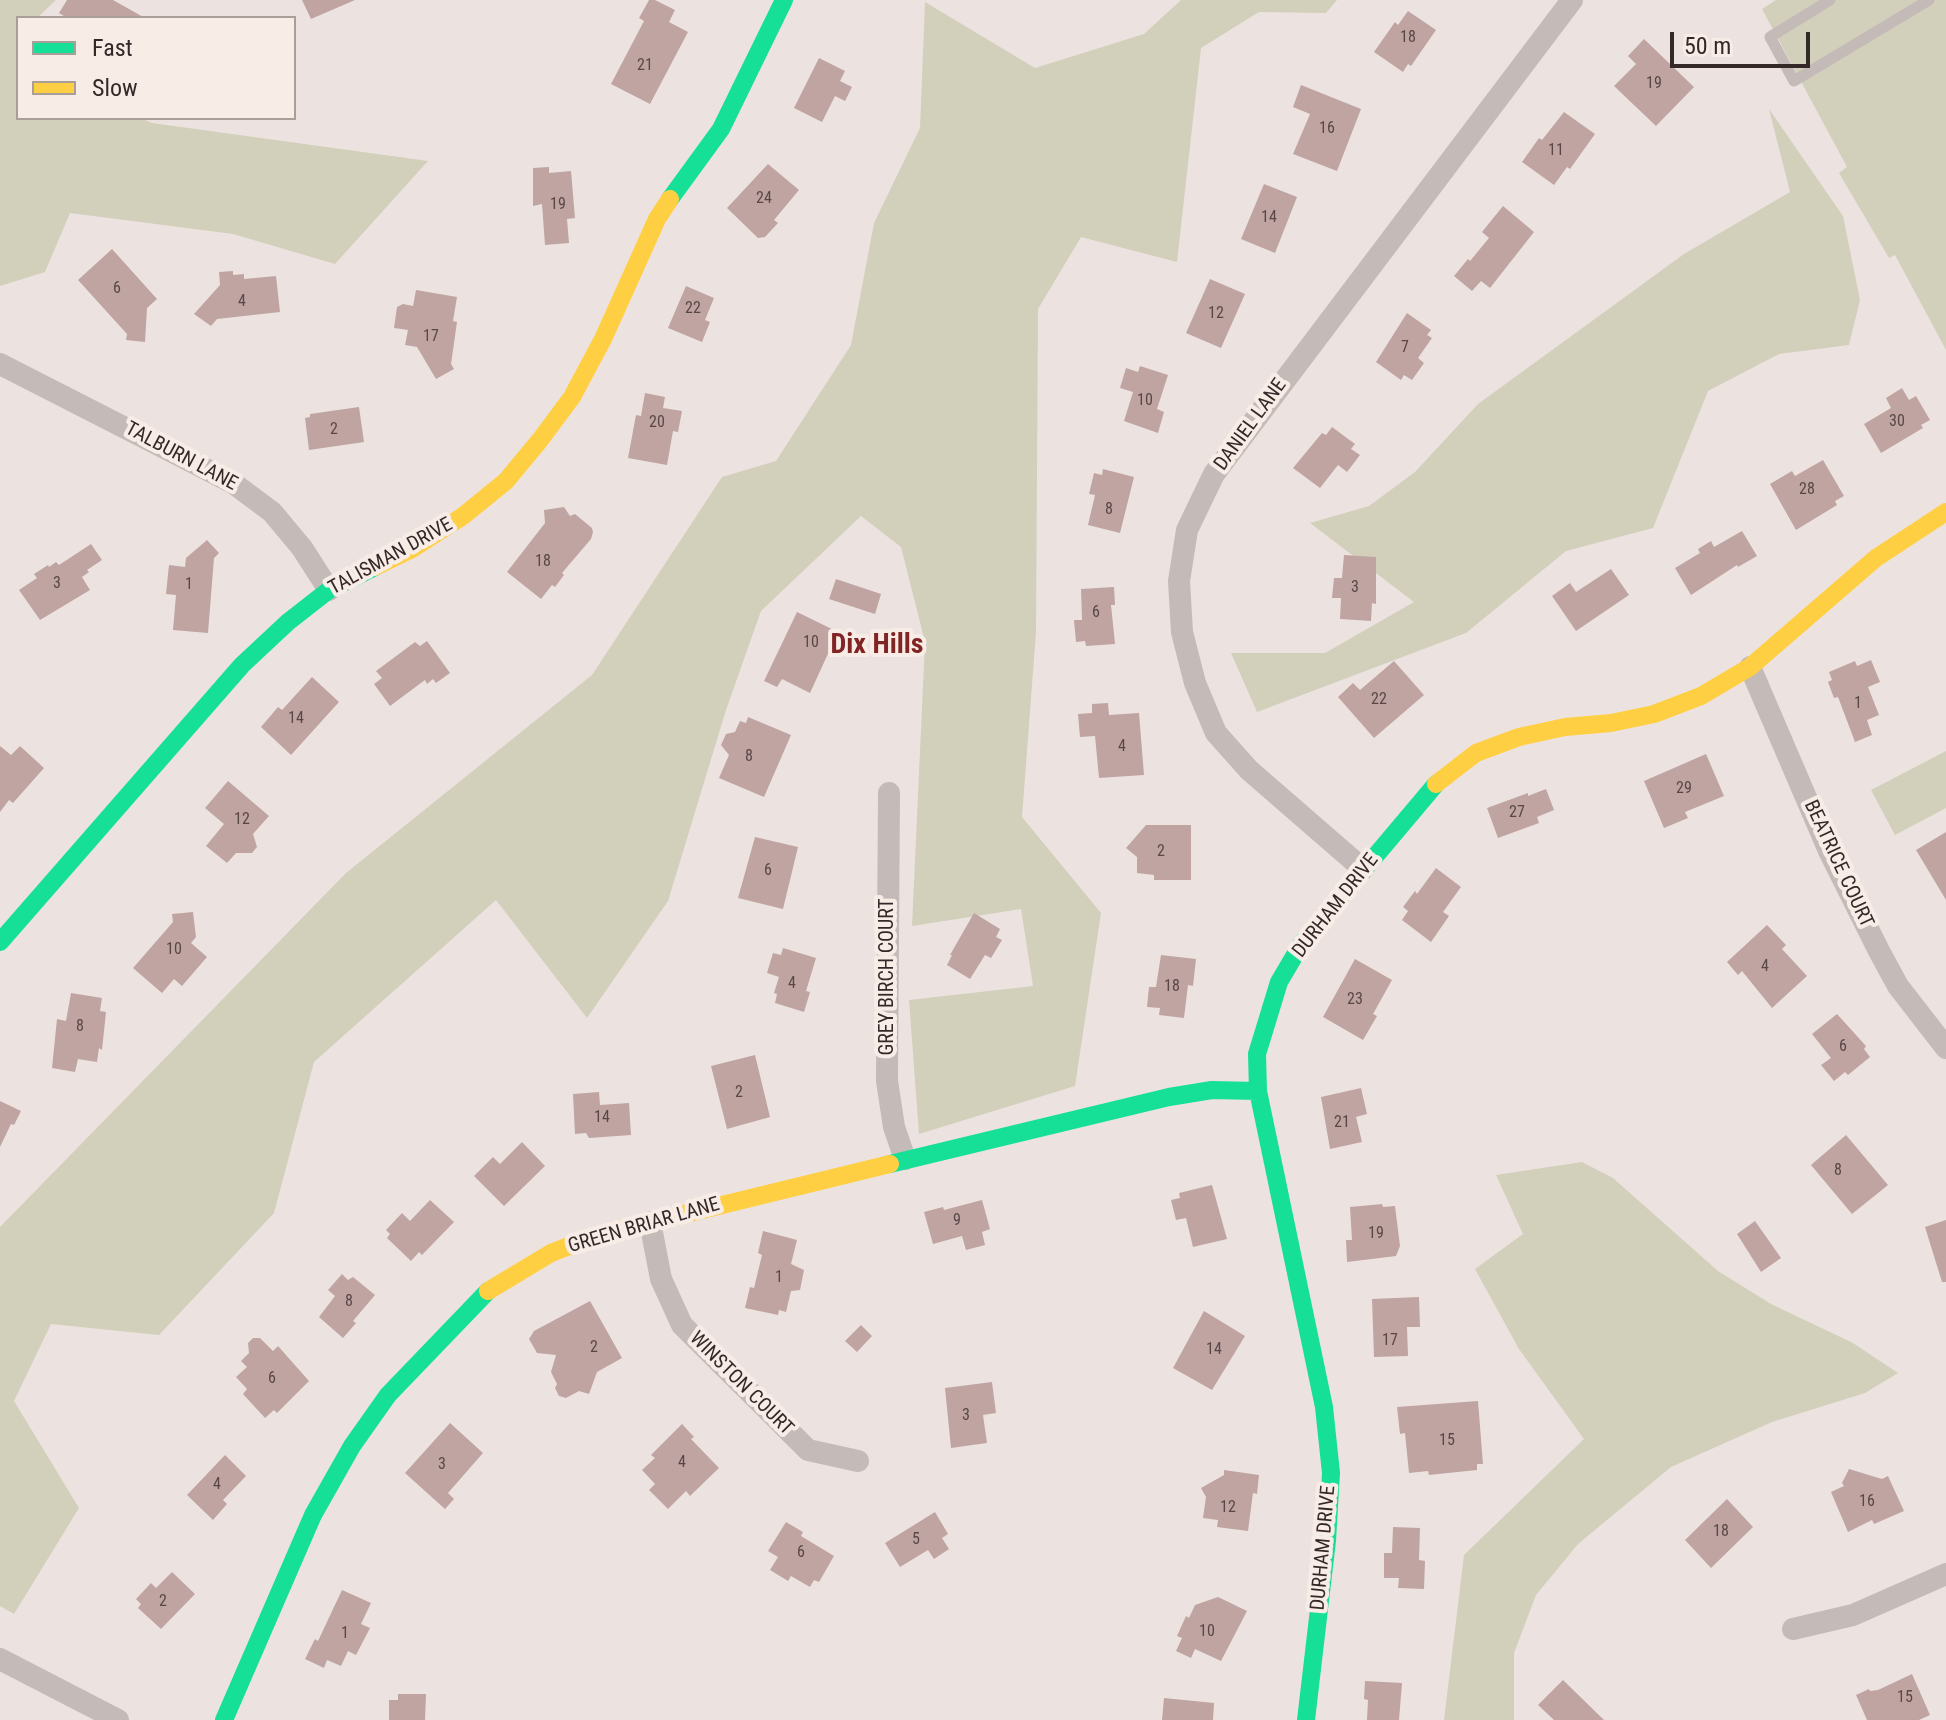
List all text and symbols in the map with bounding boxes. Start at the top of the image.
legend [16,16,296,120]
scale bar [1674,16,1814,66]
house number: 18 [1400,28,1416,48]
text: 50 m [1684,32,1731,60]
text: Fast [92,34,133,62]
house number: 21 [637,56,653,76]
text: Slow [92,74,138,102]
house number: 19 [1646,74,1662,94]
house number: 16 [1319,119,1335,139]
house number: 11 [1548,141,1564,161]
house number: 24 [756,189,772,209]
house number: 19 [550,195,566,215]
house number: 14 [1261,208,1277,228]
house number: 6 [113,279,121,299]
house number: 4 [238,292,246,312]
house number: 22 [685,299,701,319]
house number: 12 [1208,304,1224,324]
house number: 17 [423,327,439,347]
house number: 7 [1401,338,1409,358]
street label: DANIEL LANE [1210,374,1292,476]
house number: 10 [1137,391,1153,411]
house number: 30 [1889,412,1905,432]
house number: 20 [649,413,665,433]
street label: TALBURN LANE [121,417,241,497]
house number: 2 [330,420,338,440]
house number: 28 [1799,480,1815,500]
house number: 8 [1105,500,1113,520]
street label: TALISMAN DRIVE [325,513,457,601]
house number: 18 [535,552,551,572]
house number: 3 [53,574,61,594]
house number: 1 [185,575,193,595]
house number: 3 [1351,578,1359,598]
house number: 6 [1092,603,1100,623]
district label: Dix Hills [830,629,924,663]
house number: 10 [803,633,819,653]
house number: 22 [1371,690,1387,710]
house number: 1 [1854,694,1862,714]
house number: 14 [288,709,304,729]
house number: 4 [1118,737,1126,757]
house number: 8 [745,747,753,767]
house number: 29 [1676,779,1692,799]
street label: BEATRICE COURT [1798,796,1878,932]
house number: 27 [1509,803,1525,823]
house number: 12 [234,810,250,830]
house number: 2 [1157,842,1165,862]
street label: DURHAM DRIVE [1288,849,1384,963]
house number: 6 [764,861,772,881]
street label: GREY BIRCH COURT [876,898,900,1056]
house number: 10 [166,940,182,960]
house number: 4 [1761,957,1769,977]
house number: 4 [788,974,796,994]
house number: 18 [1164,977,1180,997]
house number: 23 [1347,990,1363,1010]
house number: 8 [76,1017,84,1037]
house number: 6 [1839,1037,1847,1057]
house number: 2 [735,1083,743,1103]
house number: 14 [594,1108,610,1128]
house number: 21 [1334,1113,1350,1133]
house number: 8 [1834,1161,1842,1181]
street label: GREEN BRIAR LANE [566,1193,722,1259]
house number: 9 [953,1211,961,1231]
house number: 19 [1368,1224,1384,1244]
house number: 1 [775,1268,783,1288]
house number: 8 [345,1292,353,1312]
street label: WINSTON COURT [684,1327,798,1441]
house number: 17 [1382,1331,1398,1351]
house number: 2 [590,1338,598,1358]
house number: 14 [1206,1340,1222,1360]
house number: 6 [268,1369,276,1389]
house number: 3 [962,1406,970,1426]
house number: 15 [1439,1431,1455,1451]
house number: 4 [678,1453,686,1473]
house number: 3 [438,1455,446,1475]
house number: 4 [213,1475,221,1495]
street label: DURHAM DRIVE [1307,1485,1341,1611]
house number: 16 [1859,1492,1875,1512]
house number: 12 [1220,1498,1236,1518]
house number: 18 [1713,1522,1729,1542]
house number: 5 [912,1530,920,1550]
house number: 6 [797,1543,805,1563]
house number: 2 [159,1592,167,1612]
house number: 10 [1199,1622,1215,1642]
house number: 1 [341,1624,349,1644]
house number: 15 [1897,1688,1913,1708]

